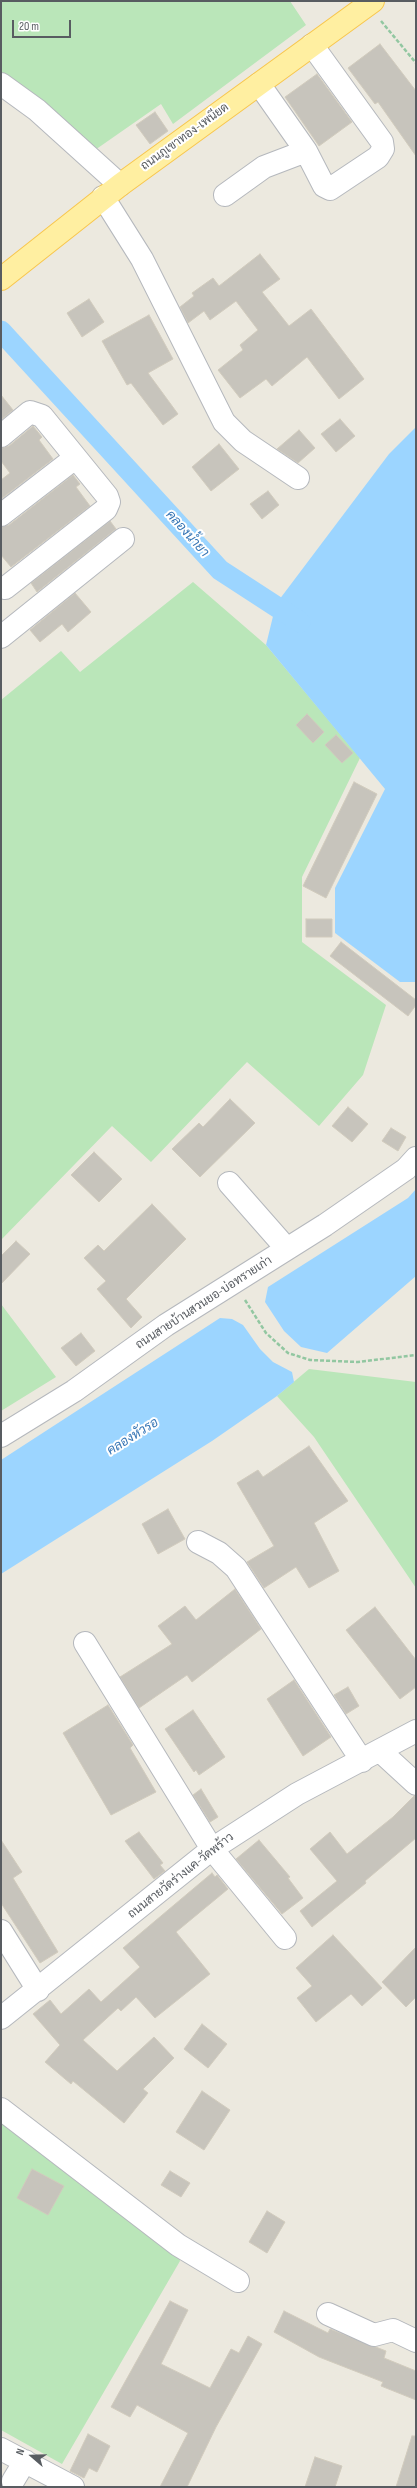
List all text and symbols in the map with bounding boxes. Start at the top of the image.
scale bar [14,12,73,38]
text: 20 m [19,19,39,34]
street label: ถนนภูเขาทอง-เพนียด [138,100,232,174]
water label: คลองน้ำยา [162,508,212,560]
street label: ถนนสายบ้านสวนยอ-บ่อทรายเก่า [133,1253,275,1353]
water label: คลองหัวรอ [104,1415,162,1459]
street label: ถนนสายวัดร่างแค-วัดพร้าว [125,1830,237,1922]
north arrow [12,2436,52,2476]
text: N [13,2447,27,2457]

